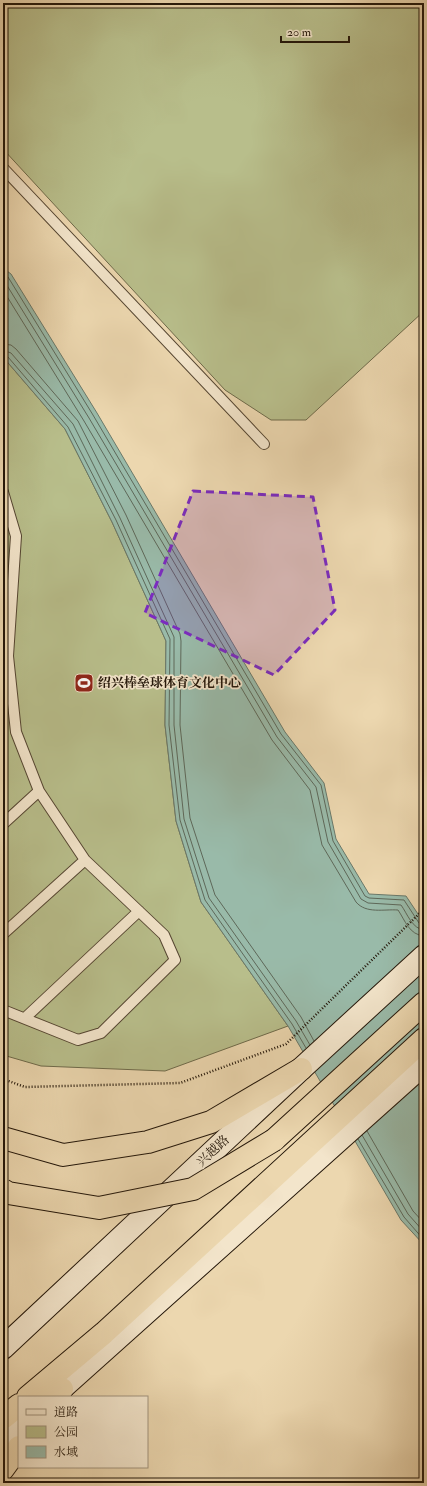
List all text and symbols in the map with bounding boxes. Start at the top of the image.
scale bar [281,18,349,44]
text: 20 m [287,25,312,40]
sports icon: 绍兴棒垒球体育文化中心 [73,672,95,694]
place label: 绍兴棒垒球体育文化中心 [98,675,241,691]
street label: 兴越路 [193,1132,233,1170]
legend [18,1396,148,1468]
text: 道路 [54,1405,78,1420]
text: 公园 [54,1425,78,1440]
text: 水域 [54,1445,78,1460]

